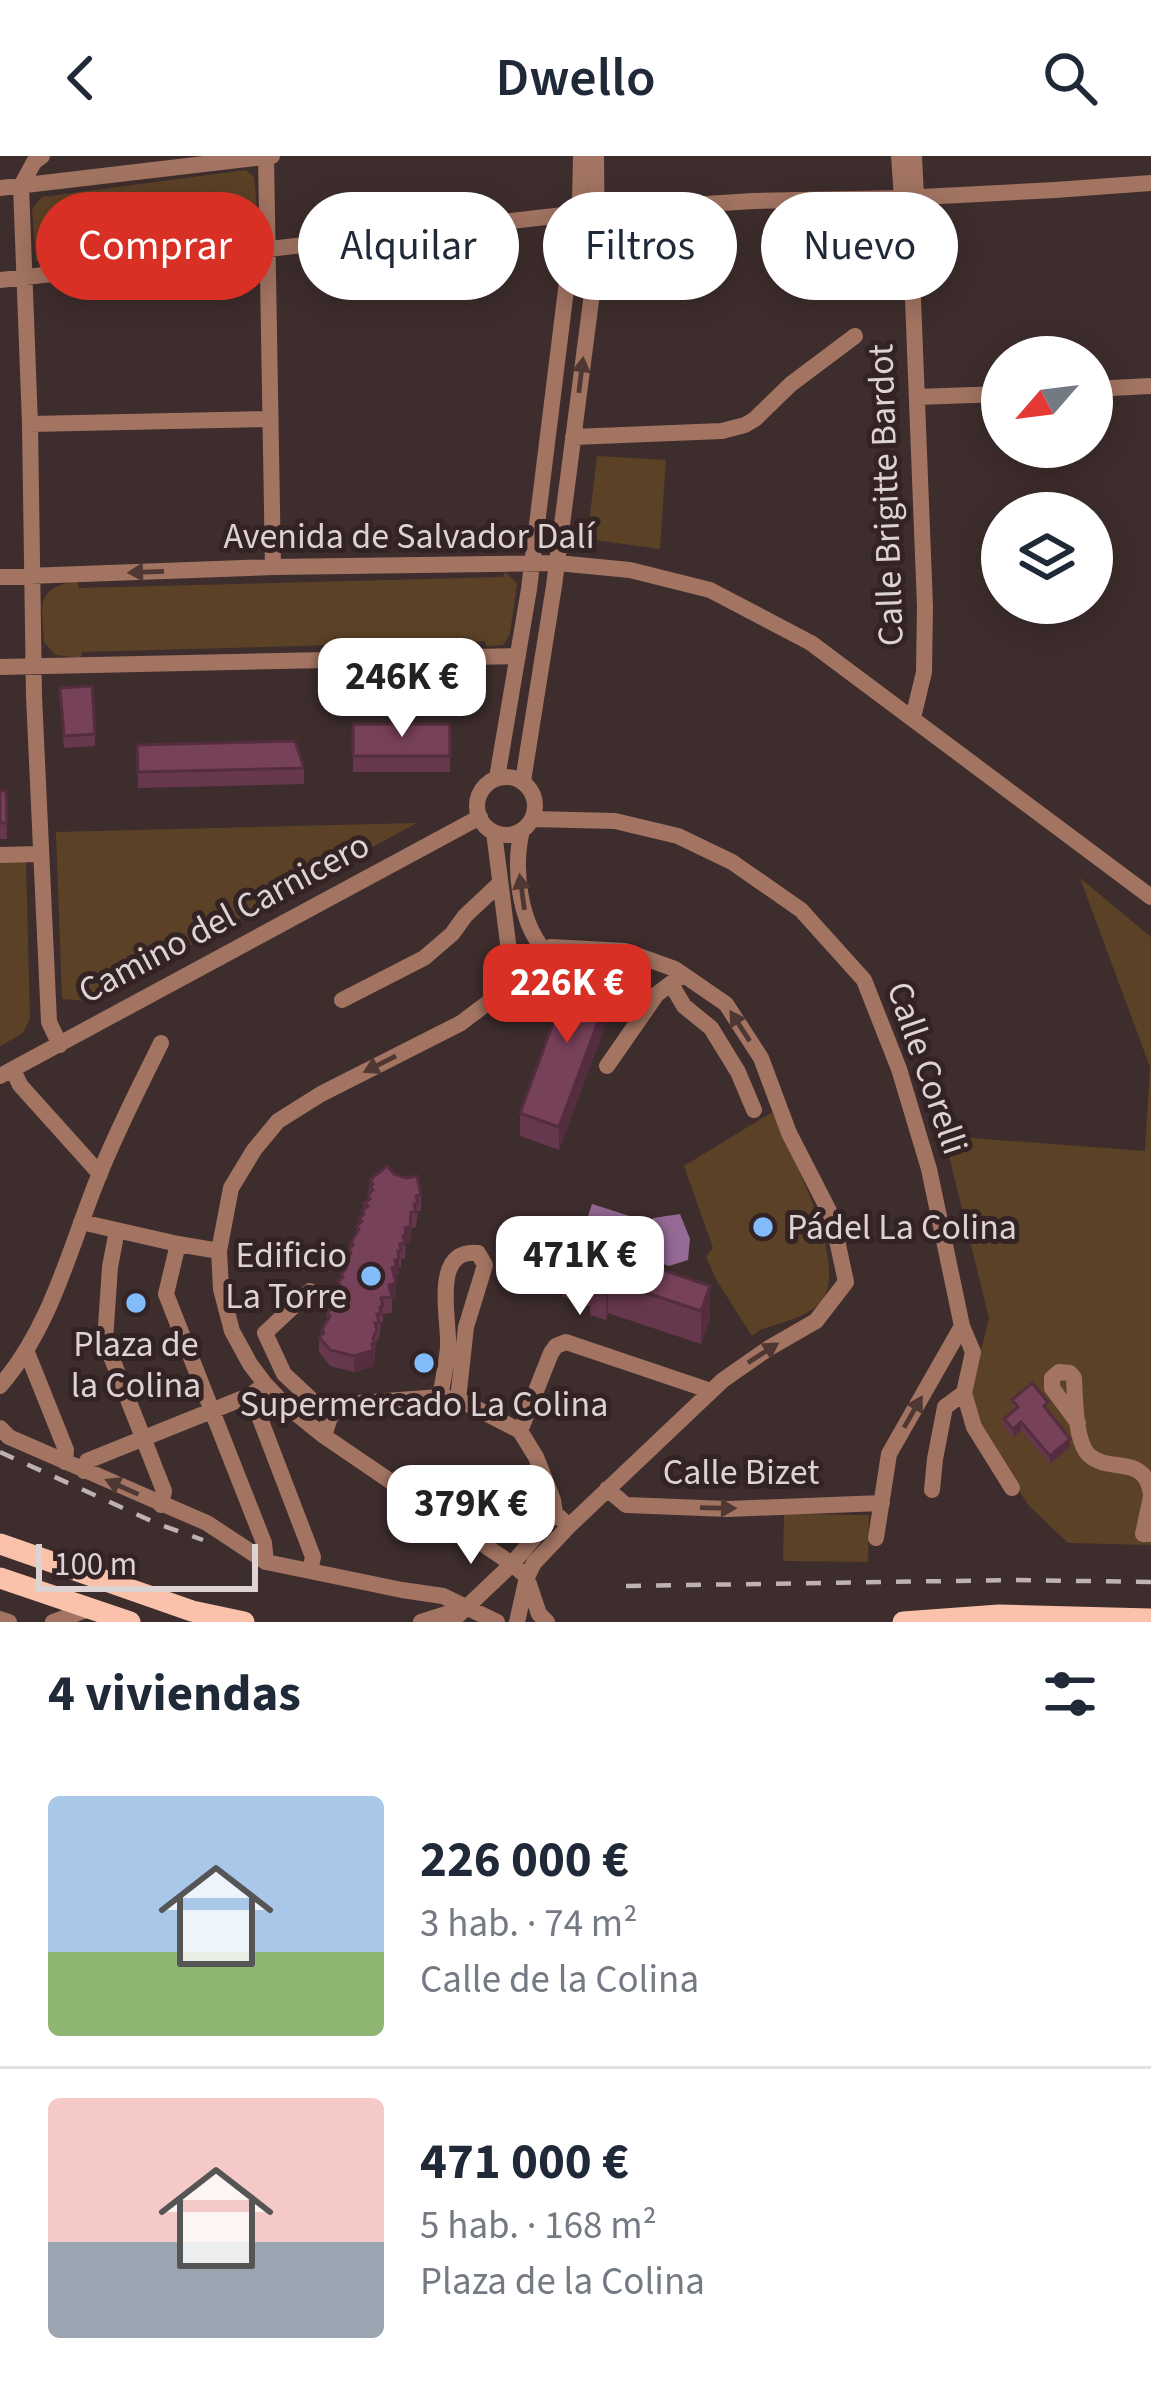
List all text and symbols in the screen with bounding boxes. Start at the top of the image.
text: Dwello [495,40,656,117]
icon: back [48,45,114,111]
icon: search [1037,45,1103,111]
chip: Comprar [36,192,274,300]
chip: Alquilar [298,192,519,300]
chip: Filtros [543,192,737,300]
chip: Nuevo [761,192,958,300]
north arrow [981,336,1113,468]
map controls [981,336,1113,624]
street label: Calle Brigitte Bardot [855,343,917,647]
one-way arrow [572,355,591,393]
button: layers [981,492,1113,624]
street label: Avenida de Salvador Dalí [223,511,596,562]
one-way arrow [126,563,164,582]
pin: 246K € [304,638,500,740]
text: 246K € [345,649,459,705]
street label: Camino del Carnicero [69,820,379,1016]
one-way arrow [512,873,531,910]
pin: 226K € [469,944,665,1046]
text: 226K € [510,955,624,1011]
street label: Calle Corelli [874,975,980,1161]
one-way arrow [730,1010,752,1042]
one-way arrow [363,1054,397,1074]
place label: Pádel La Colina [787,1202,1017,1253]
marker: Pádel La Colina [750,1214,776,1240]
pin: 471K € [482,1216,678,1318]
text: 471K € [523,1227,637,1283]
place label: Edificio La Torre [225,1230,347,1322]
marker: Edificio La Torre [358,1263,384,1289]
marker: Plaza de la Colina [123,1290,149,1316]
place label: Plaza de la Colina [71,1319,201,1411]
one-way arrow [746,1342,779,1365]
marker: Supermercado La Colina [411,1350,437,1376]
place label: Supermercado La Colina [240,1379,608,1430]
one-way arrow [902,1395,923,1429]
street label: Calle Bizet [663,1447,819,1498]
pin: 379K € [373,1465,569,1567]
text: 379K € [414,1476,528,1532]
one-way arrow [104,1477,139,1497]
one-way arrow [700,1499,738,1518]
scale bar [36,1538,258,1591]
text: 100 m [54,1541,137,1588]
text: 4 viviendas [48,1658,301,1730]
icon: filters [1037,1661,1103,1727]
text: 226 000 € [420,1824,629,1896]
icon: home [144,1844,288,1988]
text: 3 hab. · 74 m² [420,1896,637,1952]
text: Calle de la Colina [420,1952,699,2008]
text: 471 000 € [420,2126,629,2198]
icon: home [144,2146,288,2290]
text: 5 hab. · 168 m² [420,2198,657,2254]
text: Plaza de la Colina [420,2254,705,2310]

